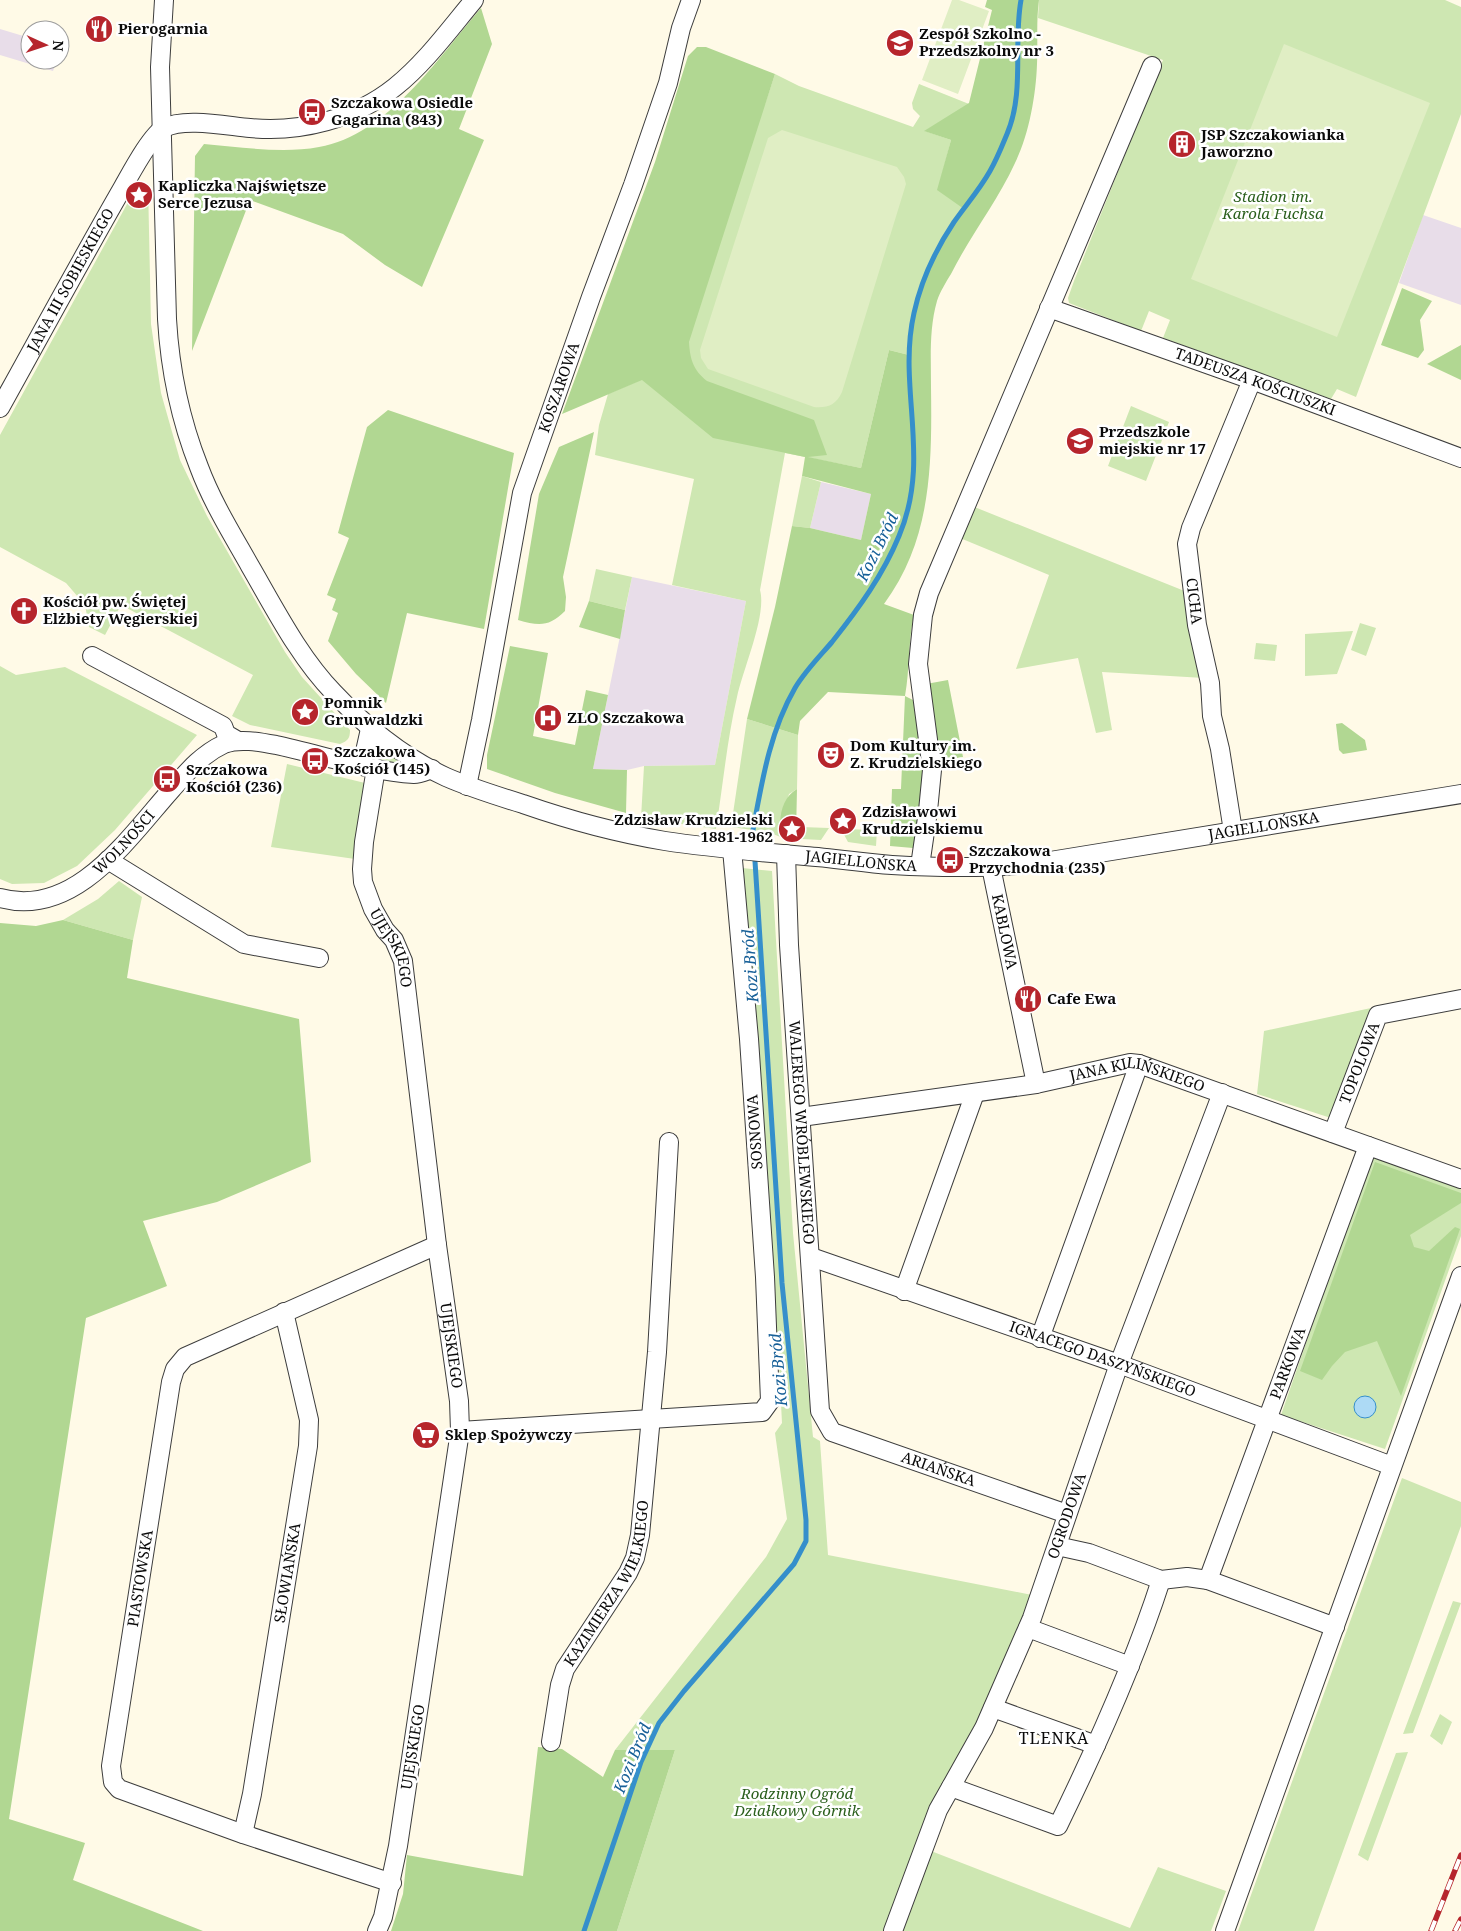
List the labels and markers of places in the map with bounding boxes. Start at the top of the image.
restaurant icon: Pierogarnia [84,14,114,44]
place label: Pierogarnia [118,18,208,38]
place label: Zespół Szkolno - Przedszkolny nr 3 [919,23,1054,60]
school or university icon: Zespół Szkolno - Przedszkolny nr 3 [885,28,915,58]
place label: Szczakowa Osiedle Gagarina (843) [331,92,473,129]
bus stop icon: Szczakowa Osiedle Gagarina (843) [297,97,327,127]
place label: JSP Szczakowianka Jaworzno [1200,124,1345,161]
building icon: JSP Szczakowianka Jaworzno [1167,129,1197,159]
place label: Kapliczka Najświętsze Serce Jezusa [158,175,326,212]
place icon: Kapliczka Najświętsze Serce Jezusa [124,180,154,210]
place label: Przedszkole miejskie nr 17 [1099,421,1206,458]
school or university icon: Przedszkole miejskie nr 17 [1065,426,1095,456]
place label: Kościół pw. Świętej Elżbiety Węgierskiej [43,591,198,628]
church icon: Kościół pw. Świętej Elżbiety Węgierskiej [9,596,39,626]
place label: Pomnik Grunwaldzki [324,692,424,729]
place icon: Pomnik Grunwaldzki [290,697,320,727]
hospital icon: ZLO Szczakowa [533,703,563,733]
place label: ZLO Szczakowa [567,707,684,727]
place label: Dom Kultury im. Z. Krudzielskiego [850,735,982,772]
theatre icon: Dom Kultury im. Z. Krudzielskiego [816,740,846,770]
place label: Szczakowa Kościół (145) [334,741,430,778]
bus stop icon: Szczakowa Kościół (145) [300,746,330,776]
place label: Szczakowa Kościół (236) [186,759,282,796]
bus stop icon: Szczakowa Kościół (236) [152,764,182,794]
place label: Zdzisławowi Krudzielskiemu [862,801,983,838]
place icon: Zdzisławowi Krudzielskiemu [828,806,858,836]
place label: Zdzisław Krudzielski 1881-1962 [614,809,774,846]
place icon: Zdzisław Krudzielski 1881-1962 [777,814,807,844]
place label: Szczakowa Przychodnia (235) [969,840,1106,877]
bus stop icon: Szczakowa Przychodnia (235) [935,845,965,875]
restaurant icon: Cafe Ewa [1013,984,1043,1014]
place label: Cafe Ewa [1047,988,1116,1008]
supermarket icon: Sklep Spożywczy [411,1420,441,1450]
place label: Sklep Spożywczy [445,1424,573,1444]

